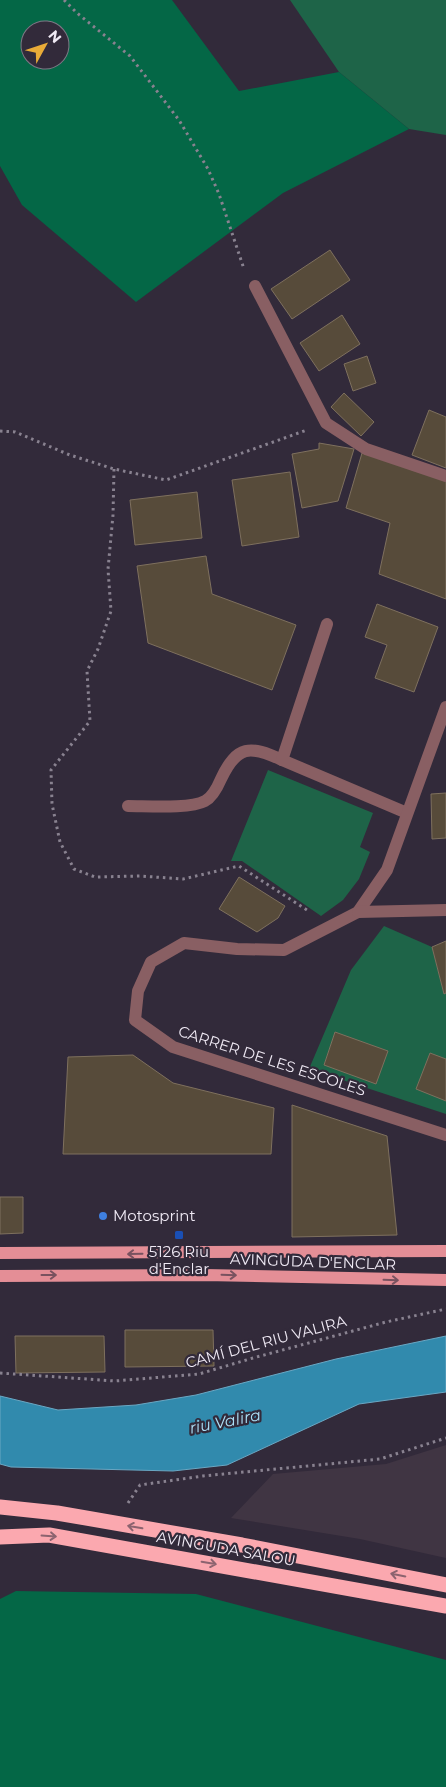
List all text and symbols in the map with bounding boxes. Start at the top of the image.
north arrow [20,20,70,70]
text: N [44,27,65,47]
street label: CARRER DE LES ESCOLES [176,1021,368,1100]
place label: Motosprint [113,1206,196,1225]
marker: Motosprint [97,1210,109,1222]
marker: 5126 Riu d'Enclar [173,1229,185,1241]
place label: 5126 Riu d'Enclar [149,1242,209,1278]
one-way arrow [127,1249,143,1258]
street label: AVINGUDA D'ENCLAR [230,1249,396,1274]
one-way arrow [40,1270,56,1280]
one-way arrow [220,1271,236,1280]
one-way arrow [382,1275,399,1285]
street label: CAMÍ DEL RIU VALIRA [183,1311,349,1372]
water label: riu Valira [188,1405,263,1438]
one-way arrow [128,1521,144,1531]
street label: AVINGUDA SALOU [155,1527,297,1570]
one-way arrow [40,1531,56,1540]
one-way arrow [200,1559,216,1569]
one-way arrow [391,1570,407,1580]

